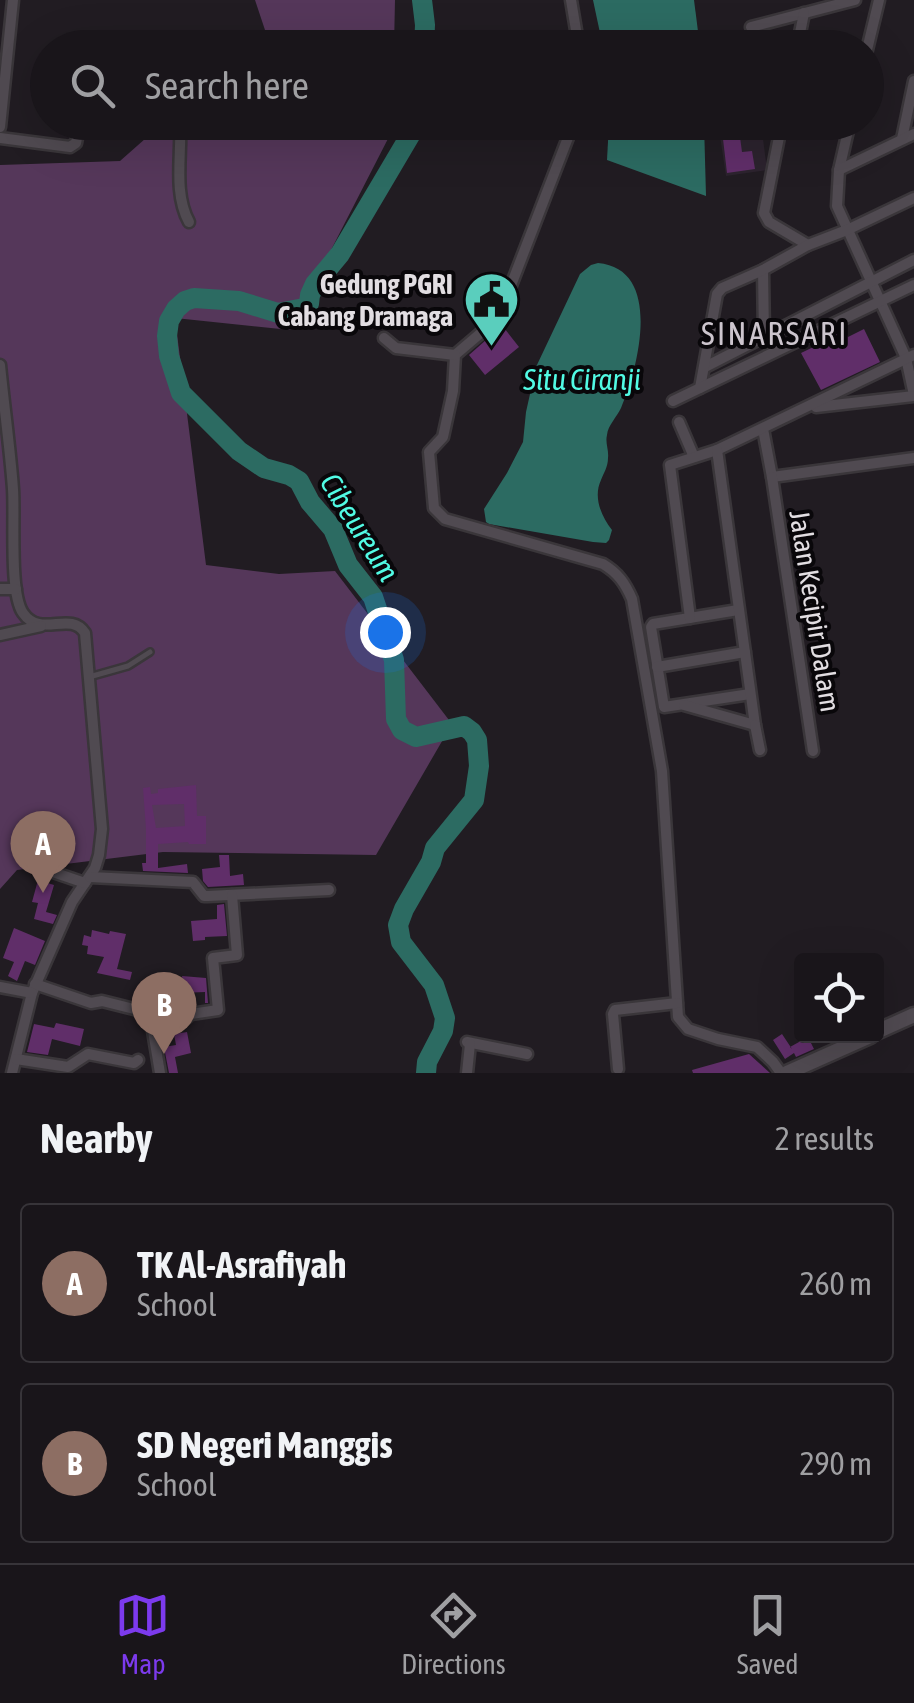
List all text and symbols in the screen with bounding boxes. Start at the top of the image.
search box [30,30,884,140]
icon: search [65,58,120,113]
text: Search here [145,64,309,107]
place label: Gedung PGRI Cabang Dramaga [278,268,453,332]
public building icon: Gedung PGRI Cabang Dramaga [462,270,522,349]
district label: SINARSARI [701,315,849,352]
water label: Situ Ciranji [522,362,641,396]
water label: Cibeureum [314,467,406,587]
street label: Jalan Kecipir Dalam [783,508,847,714]
your location [360,607,411,658]
pin: A [10,810,76,893]
map controls [794,953,884,1043]
button: locate [794,953,884,1043]
pin: B [132,972,196,1054]
text: Nearby [40,1114,153,1162]
text: 2 results [775,1120,874,1157]
text: TK Al-Asrafiyah [137,1243,346,1286]
text: A [67,1265,82,1302]
text: 260 m [799,1265,872,1302]
text: School [137,1286,216,1323]
text: SD Negeri Manggis [137,1423,393,1466]
text: B [67,1445,82,1482]
text: 290 m [799,1445,872,1482]
text: School [137,1466,216,1503]
tab: Map [115,1588,170,1680]
tab: Directions [401,1588,506,1680]
tab: Saved [737,1588,799,1680]

